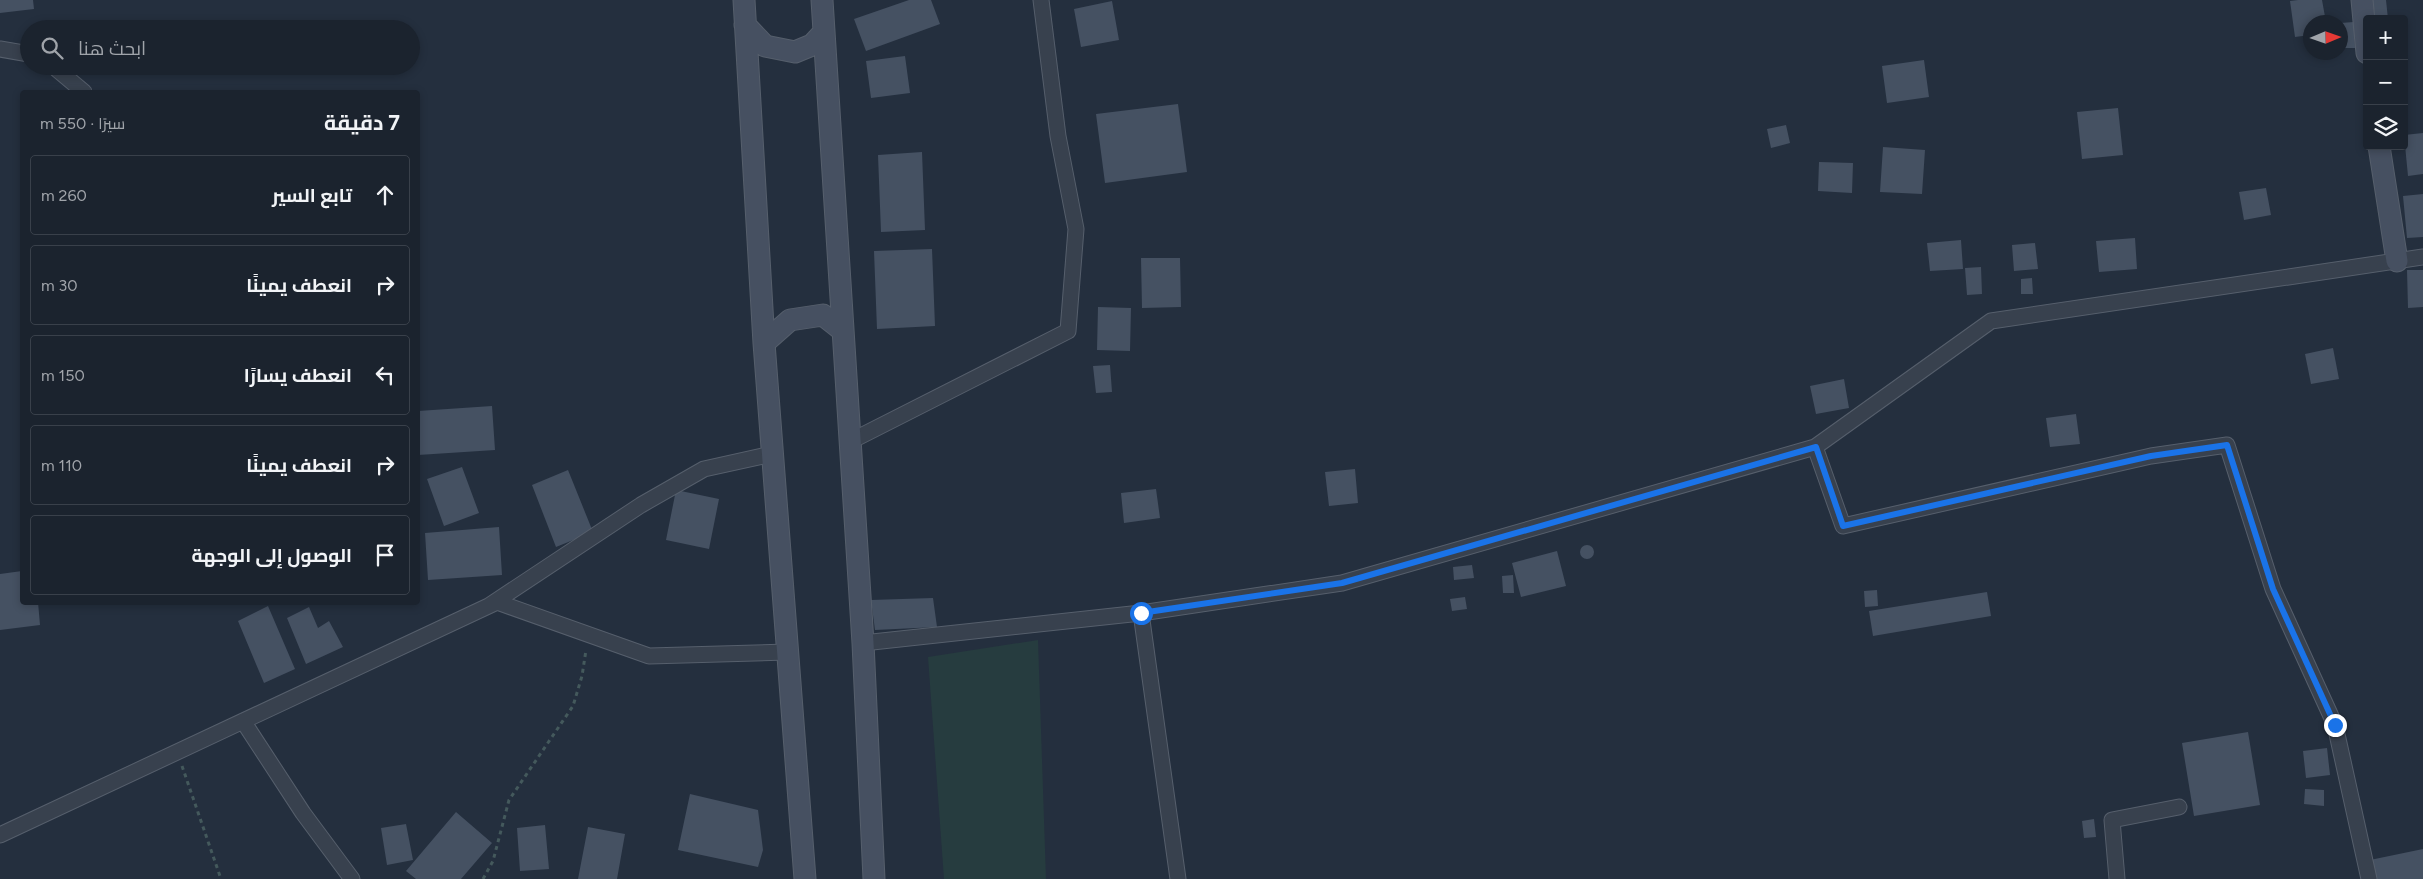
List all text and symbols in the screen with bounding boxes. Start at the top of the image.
north arrow [2303,15,2348,60]
map controls [2363,15,2408,150]
button: + [2363,15,2408,60]
search box [20,20,420,75]
icon: search [38,34,66,62]
text: ابحث هنا [78,37,146,60]
button: − [2363,60,2408,105]
button: layers [2363,105,2408,150]
text: 7 دقيقة [324,110,400,135]
text: سيرًا · 550 m [40,114,125,133]
icon: ahead [371,181,399,209]
text: تابع السير [272,184,352,207]
text: 260 m [41,186,87,205]
icon: right [371,271,399,299]
text: انعطف يمينًا [246,274,352,297]
text: 30 m [41,276,78,295]
icon: left [371,361,399,389]
text: انعطف يسارًا [244,364,352,387]
text: 150 m [41,366,85,385]
icon: right [371,451,399,479]
text: انعطف يمينًا [246,454,352,477]
text: 110 m [41,456,82,475]
icon: arrive [371,541,399,569]
text: الوصول إلى الوجهة [192,544,352,567]
route start [1130,602,1153,625]
route end [2324,714,2347,737]

